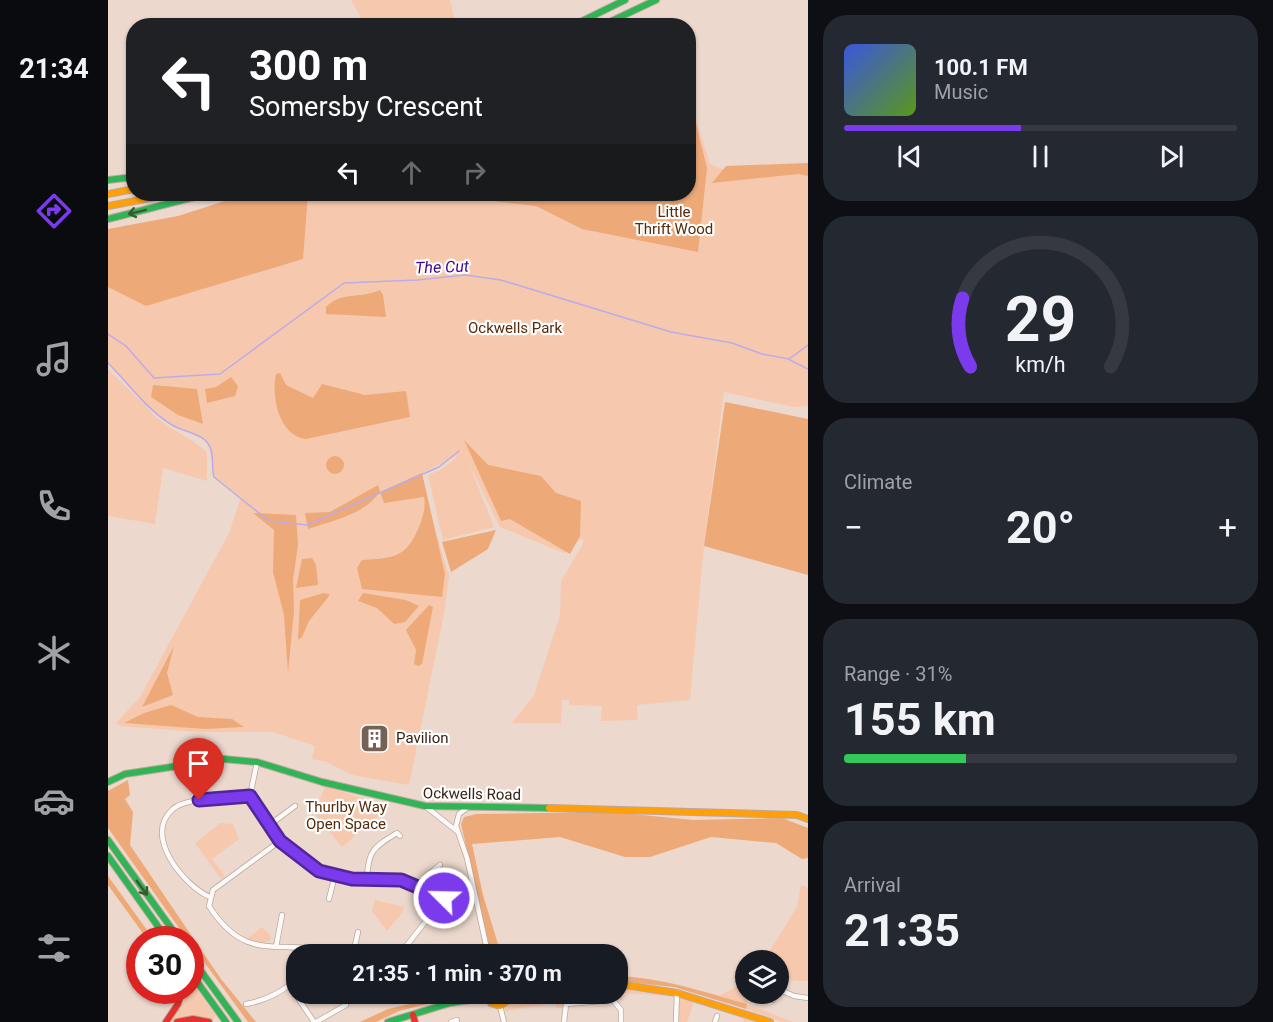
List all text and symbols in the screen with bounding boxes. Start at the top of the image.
text: 300 m [249,41,368,90]
icon: left [150,42,228,120]
text: 21:34 [19,53,89,85]
text: 100.1 FM [934,55,1028,80]
text: Music [934,80,988,104]
text: Somersby Crescent [249,91,483,123]
icon: previous [893,140,926,173]
icon: pause [1024,140,1057,173]
icon: next [1155,140,1188,173]
icon: left [332,156,365,189]
icon: ahead [395,156,428,189]
icon: right [458,156,491,189]
icon: directions [33,190,75,232]
park label: Little Thrift Wood [635,203,713,238]
one-way arrow [128,207,147,219]
water label: The Cut [415,257,470,277]
text: 29 [1005,283,1076,356]
park label: Ockwells Park [468,319,562,337]
icon: music [33,338,75,380]
text: km/h [1015,352,1066,377]
text: Climate [844,470,912,494]
icon: phone [33,485,75,527]
text: 20° [1006,501,1075,554]
text: − [844,508,863,547]
text: + [1218,508,1237,547]
icon: climate [33,632,75,674]
text: Range · 31% [844,662,952,686]
text: 155 km [844,693,996,746]
building icon: Pavilion [359,722,391,754]
place label: Pavilion [396,729,448,747]
pin [173,738,224,800]
icon: arrive [182,747,215,780]
icon: car [33,780,75,822]
street label: Ockwells Road [423,784,521,804]
park label: Thurlby Way Open Space [305,798,387,833]
position arrow [412,866,476,930]
text: Arrival [844,873,901,897]
one-way arrow [136,879,148,895]
text: 21:35 [844,904,960,957]
speed limit sign: 30 [126,926,204,1004]
icon: filters [33,927,75,969]
map controls [735,950,789,1004]
button: layers [735,950,789,1004]
text: 21:35 · 1 min · 370 m [352,961,562,986]

